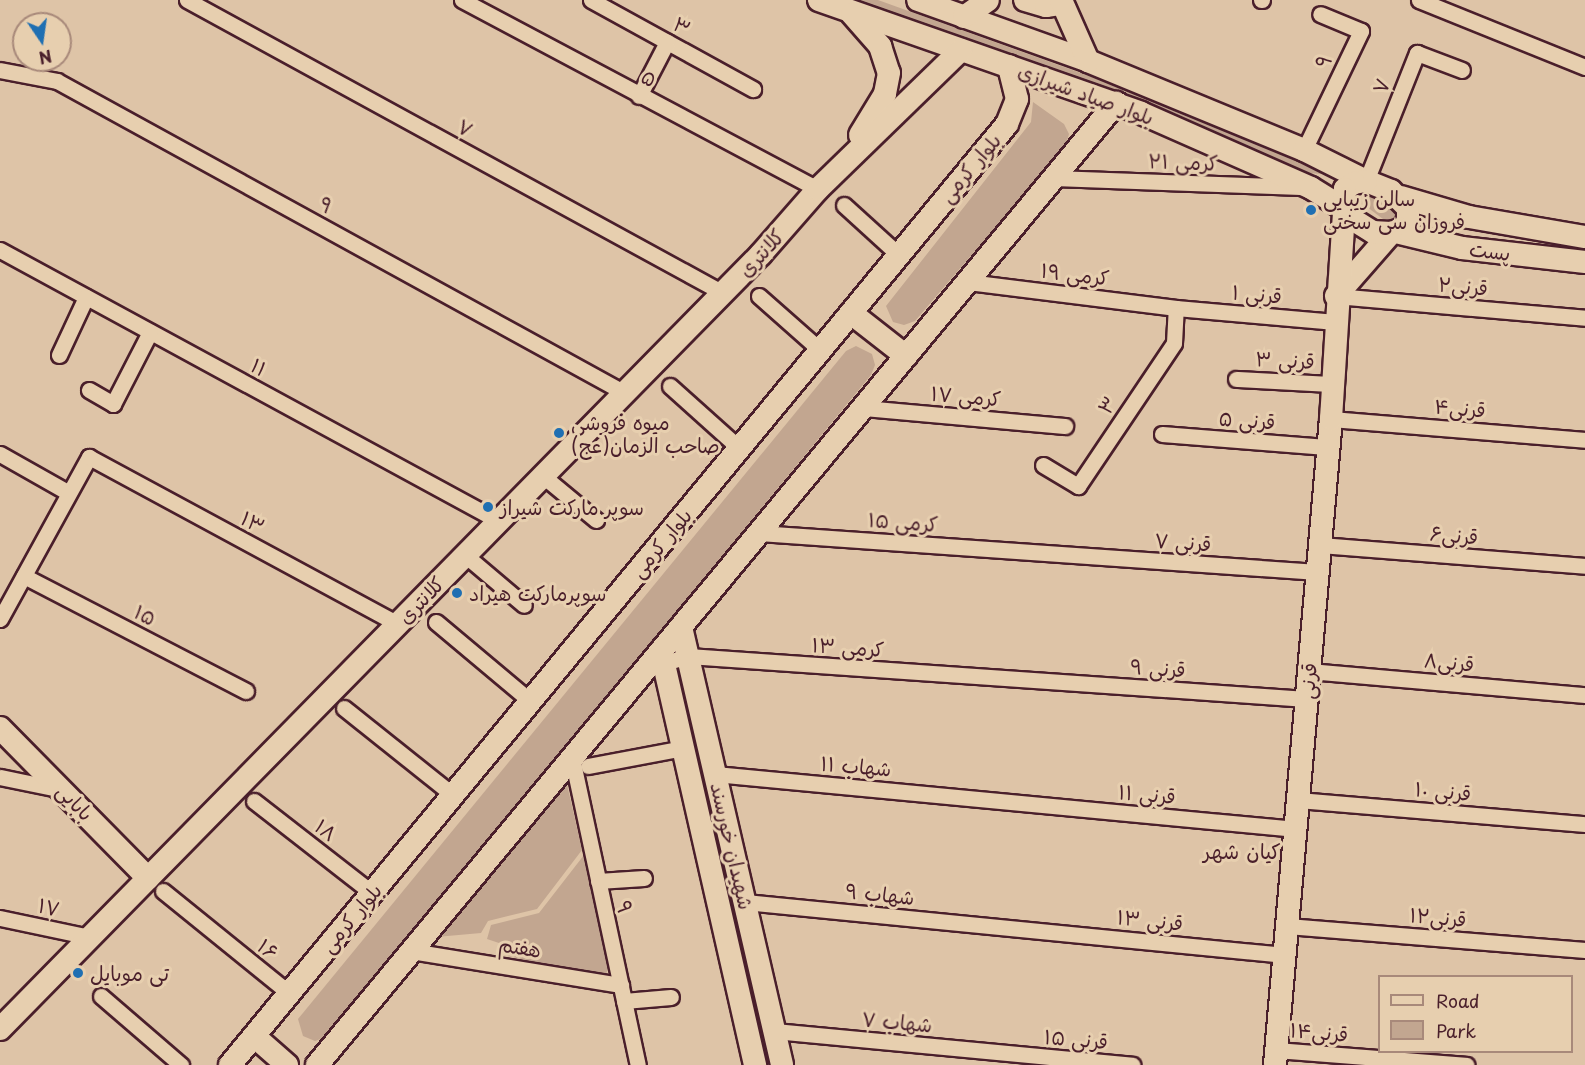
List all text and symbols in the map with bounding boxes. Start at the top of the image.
north arrow [12,12,72,72]
street label: ۳ [669,12,695,40]
text: N [37,44,54,71]
street label: ۹ [1309,50,1337,72]
street label: بلوار صیاد شیرازی [1015,58,1157,130]
street label: ۵ [637,64,661,92]
street label: ۷ [1367,75,1395,97]
street label: ۷ [453,114,477,142]
street label: بلوار کرمی [934,129,1006,207]
street label: کرمی ۲۱ [1148,149,1218,175]
place label: سالن زیبایی فروزان سی سختی [1323,186,1465,233]
street label: ۹ [315,191,337,219]
marker: سالن زیبایی فروزان سی سختی [1304,203,1318,217]
street label: کلانتری [733,224,789,282]
street label: پست [1468,237,1512,265]
street label: کرمی ۱۹ [1039,258,1111,290]
street label: قرنی۲ [1437,272,1489,300]
street label: قرنی ۱ [1231,280,1283,308]
street label: قرنی ۳ [1255,346,1315,374]
street label: ۱۱ [247,353,271,381]
street label: کرمی ۱۷ [930,381,1002,411]
street label: ۳ [1092,391,1122,419]
street label: قرنی۴ [1433,394,1487,422]
street label: قرنی ۵ [1218,406,1276,434]
place label: میوه فروشی صاحب الزمان(عج) [571,410,720,457]
marker: میوه فروشی صاحب الزمان(عج) [552,426,566,440]
place label: سوپر مارکت شیراز [500,495,644,519]
marker: سوپر مارکت شیراز [481,500,495,514]
street label: بلوار کرمی [625,504,697,582]
street label: ۱۳ [237,506,269,538]
street label: کرمی ۱۵ [867,508,939,536]
street label: قرنی۶ [1429,521,1479,549]
street label: قرنی ۷ [1154,528,1212,556]
street label: کلانتری [393,571,449,629]
place label: سوپرمارکت هیراد [469,581,607,605]
marker: سوپرمارکت هیراد [450,586,464,600]
street label: ۱۵ [130,600,160,630]
street label: کرمی ۱۳ [811,632,885,662]
street label: قرنی۸ [1423,648,1475,676]
street label: قرنی ۹ [1130,654,1186,682]
street label: قرنی [1294,662,1322,700]
street label: شهاب ۱۱ [820,751,892,781]
street label: ۱۰ قرنی [1414,777,1472,805]
street label: بابایی [52,778,98,826]
street label: شهیدان خورسند [706,780,758,912]
street label: قرنی ۱۱ [1117,780,1177,808]
street label: ۱۸ [310,814,342,846]
district label: کیان شهر [1203,837,1281,863]
street label: شهاب ۹ [844,878,916,910]
street label: بلوار کرمی [315,879,387,957]
street label: ۱۷ [36,893,62,921]
street label: ۹ [612,898,638,916]
street label: قرنی۱۲ [1409,903,1467,931]
street label: قرنی ۱۳ [1116,905,1184,935]
street label: هفتم [497,932,543,962]
street label: ۱۶ [253,934,283,964]
place label: تی موبایل [90,961,169,985]
marker: تی موبایل [71,966,85,980]
legend [1378,975,1573,1053]
text: Road [1436,987,1480,1014]
street label: شهاب ۷ [861,1007,933,1037]
street label: قرنی۱۴ [1289,1017,1349,1047]
text: Park [1436,1017,1476,1044]
street label: قرنی ۱۵ [1043,1024,1109,1054]

